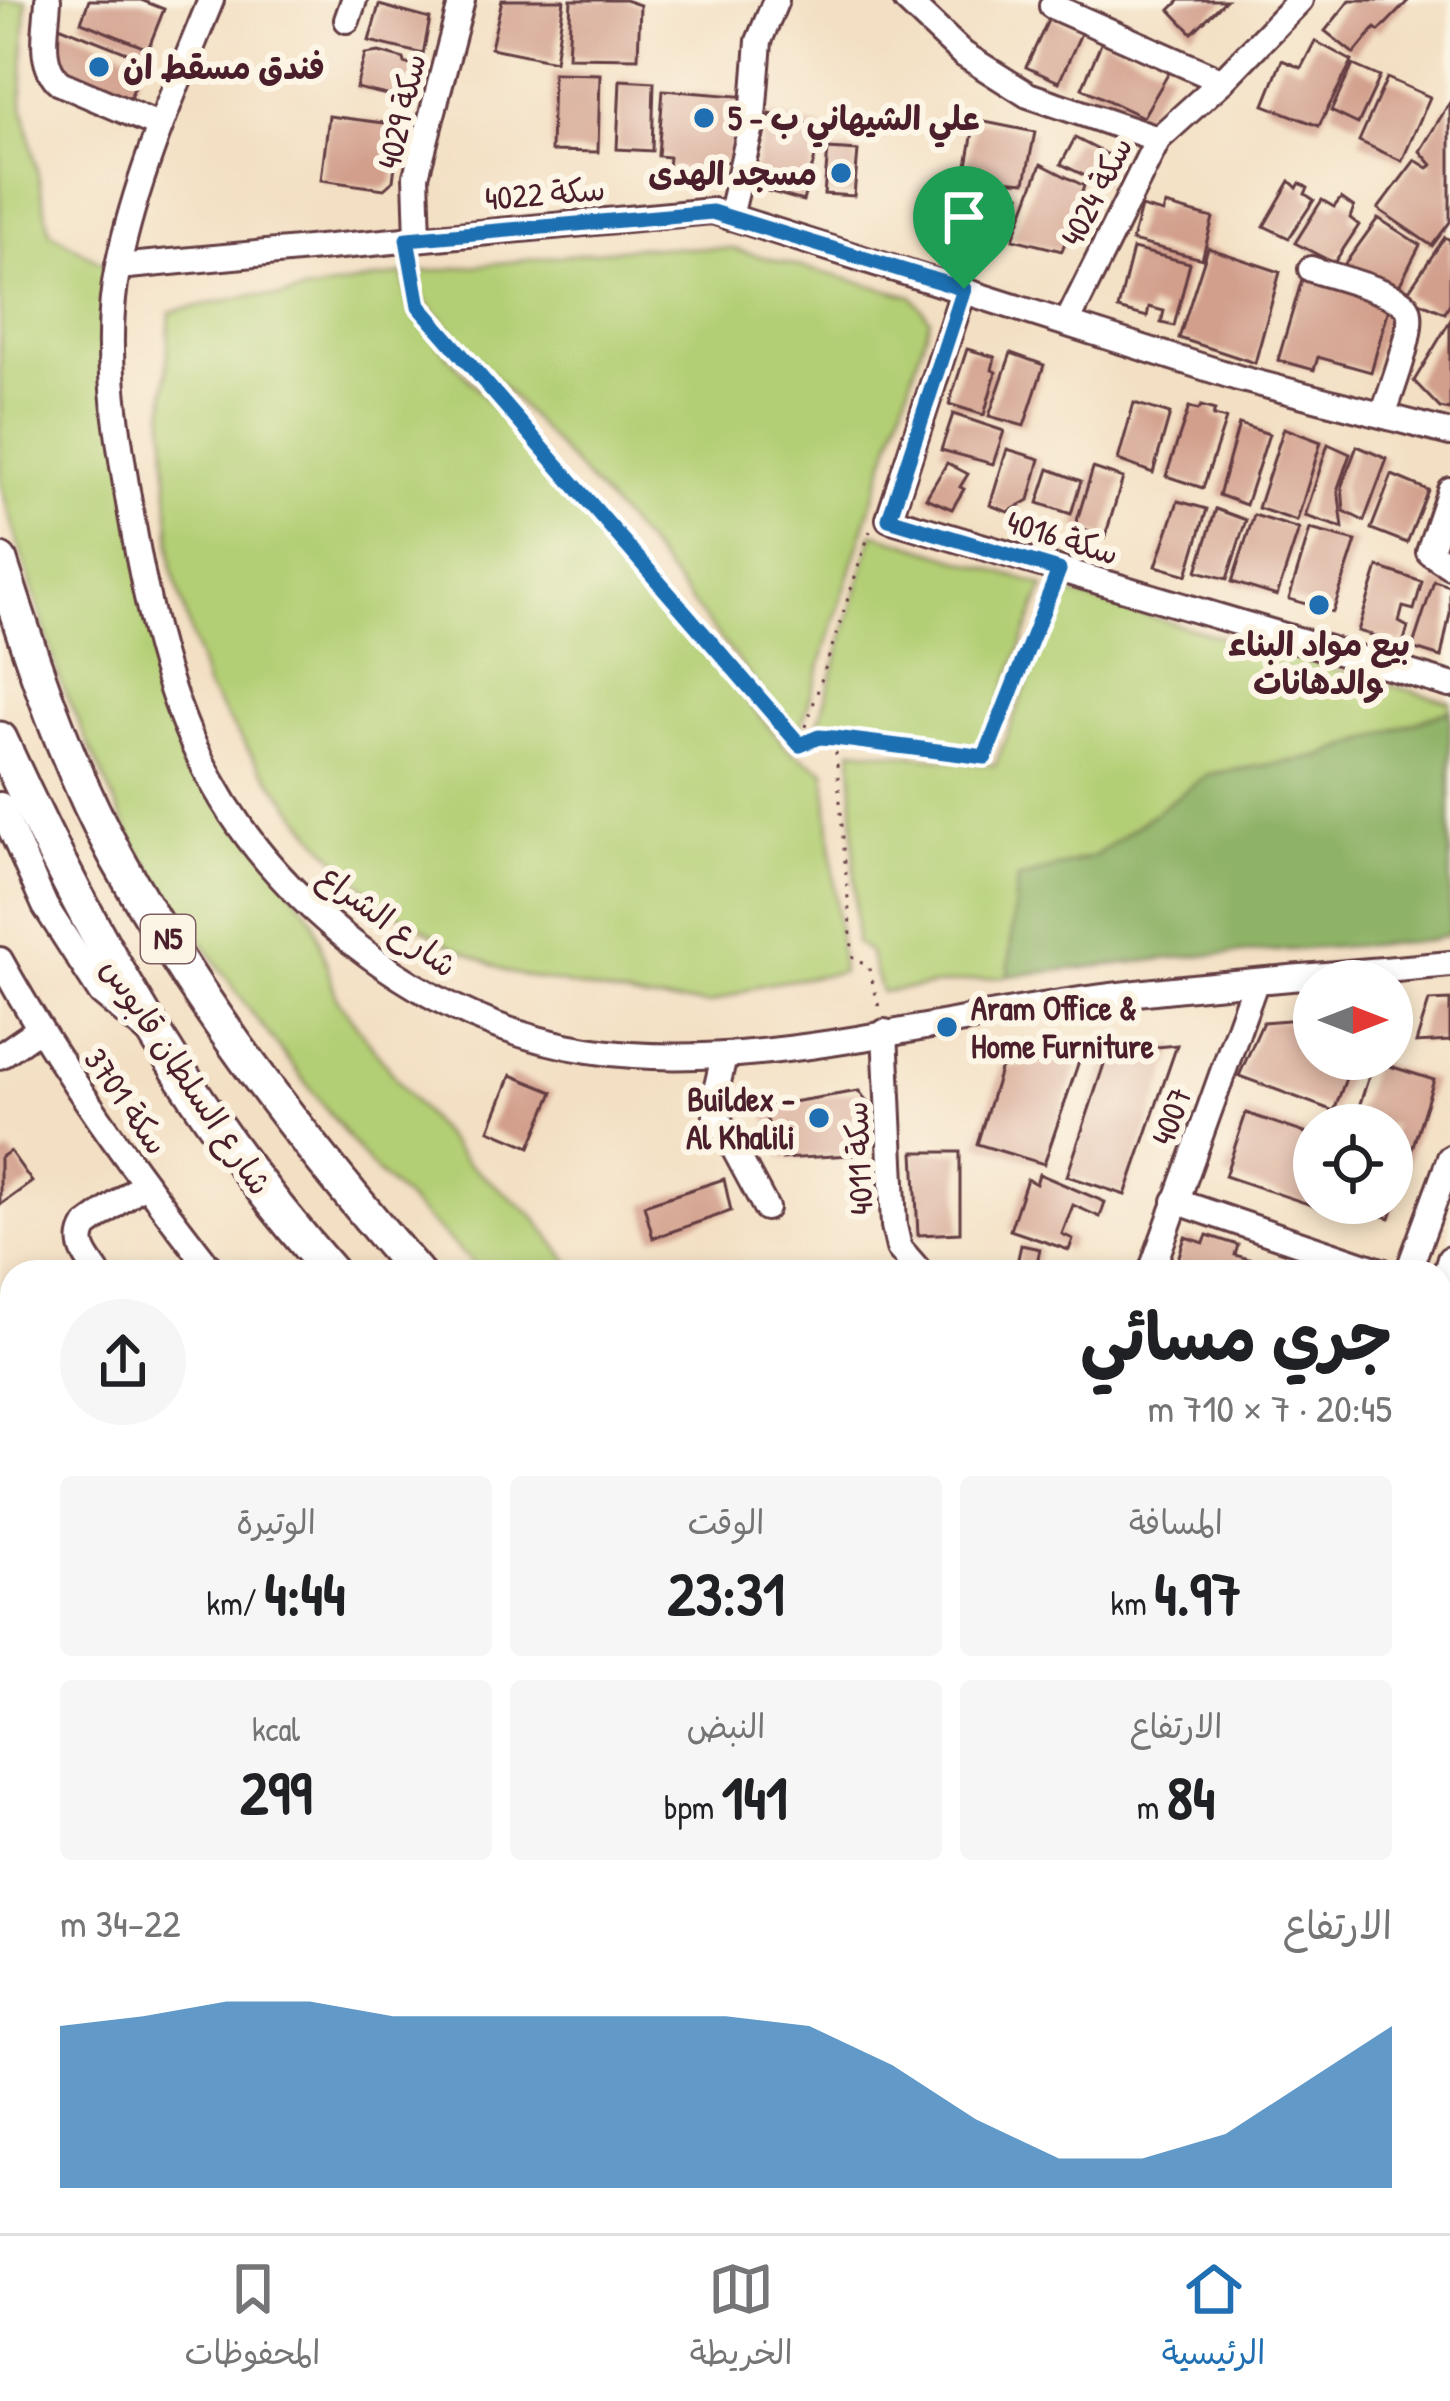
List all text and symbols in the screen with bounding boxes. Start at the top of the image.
place label: فندق مسقط ان [123,45,325,89]
street label: سكة 4029 [366,49,436,173]
marker: فندق مسقط ان [86,54,112,80]
place label: علي الشيهاني ب - 5 [728,96,980,148]
marker: علي الشيهاني ب - 5 [691,105,717,131]
street label: سكة 4024 [1050,129,1142,253]
place label: مسجد الهدى [648,151,817,195]
marker: مسجد الهدى [828,160,854,186]
street label: سكة 4022 [483,166,607,220]
pin [913,166,1015,289]
icon: arrive [931,184,997,250]
street label: سكة 4016 [1002,499,1124,575]
marker: بيع مواد البناء والدهانات [1306,592,1332,618]
place label: بيع مواد البناء والدهانات [1228,622,1410,704]
street label: شارع الشراع [308,853,467,988]
road number: N5 [141,915,195,963]
street label: شارع السلطان قابوس [90,949,283,1204]
north arrow [1293,960,1413,1080]
map controls [1293,960,1413,1224]
place label: Aram Office & Home Furniture [971,986,1155,1068]
marker: Aram Office & Home Furniture [934,1014,960,1040]
street label: سكة 3701 [74,1039,180,1163]
place label: Buildex - Al Khalili [686,1077,795,1159]
street label: 4007 [1140,1081,1202,1151]
street label: سكة 4011 [833,1100,883,1216]
button: locate [1293,1104,1413,1224]
marker: Buildex - Al Khalili [806,1105,832,1131]
text: جري مسائي [1080,1291,1392,1381]
button: share [60,1299,186,1425]
text: 20:45 · 7 × 710 m [1148,1381,1392,1434]
text: الوتيرة [236,1500,316,1544]
text: الوقت [688,1500,765,1544]
text: المسافة [1129,1500,1223,1544]
text: 4:44 [264,1552,346,1634]
text: 23:31 [667,1552,785,1634]
text: 4.97 [1154,1552,1241,1634]
text: /km [206,1581,264,1625]
text: km [1111,1581,1154,1625]
text: النبض [687,1704,765,1748]
text: الارتفاع [1130,1704,1222,1748]
text: kcal [252,1707,300,1751]
text: 299 [240,1751,312,1833]
text: 141 [722,1756,788,1838]
text: 84 [1167,1756,1215,1838]
text: bpm [664,1785,722,1829]
text: m [1137,1785,1167,1829]
text: 22–34 m [60,1896,181,1949]
text: الارتفاع [1283,1898,1392,1951]
tab: المحفوظات [185,2256,320,2382]
tab: الخريطة [690,2256,793,2382]
tab: الرئيسية [1162,2256,1265,2382]

